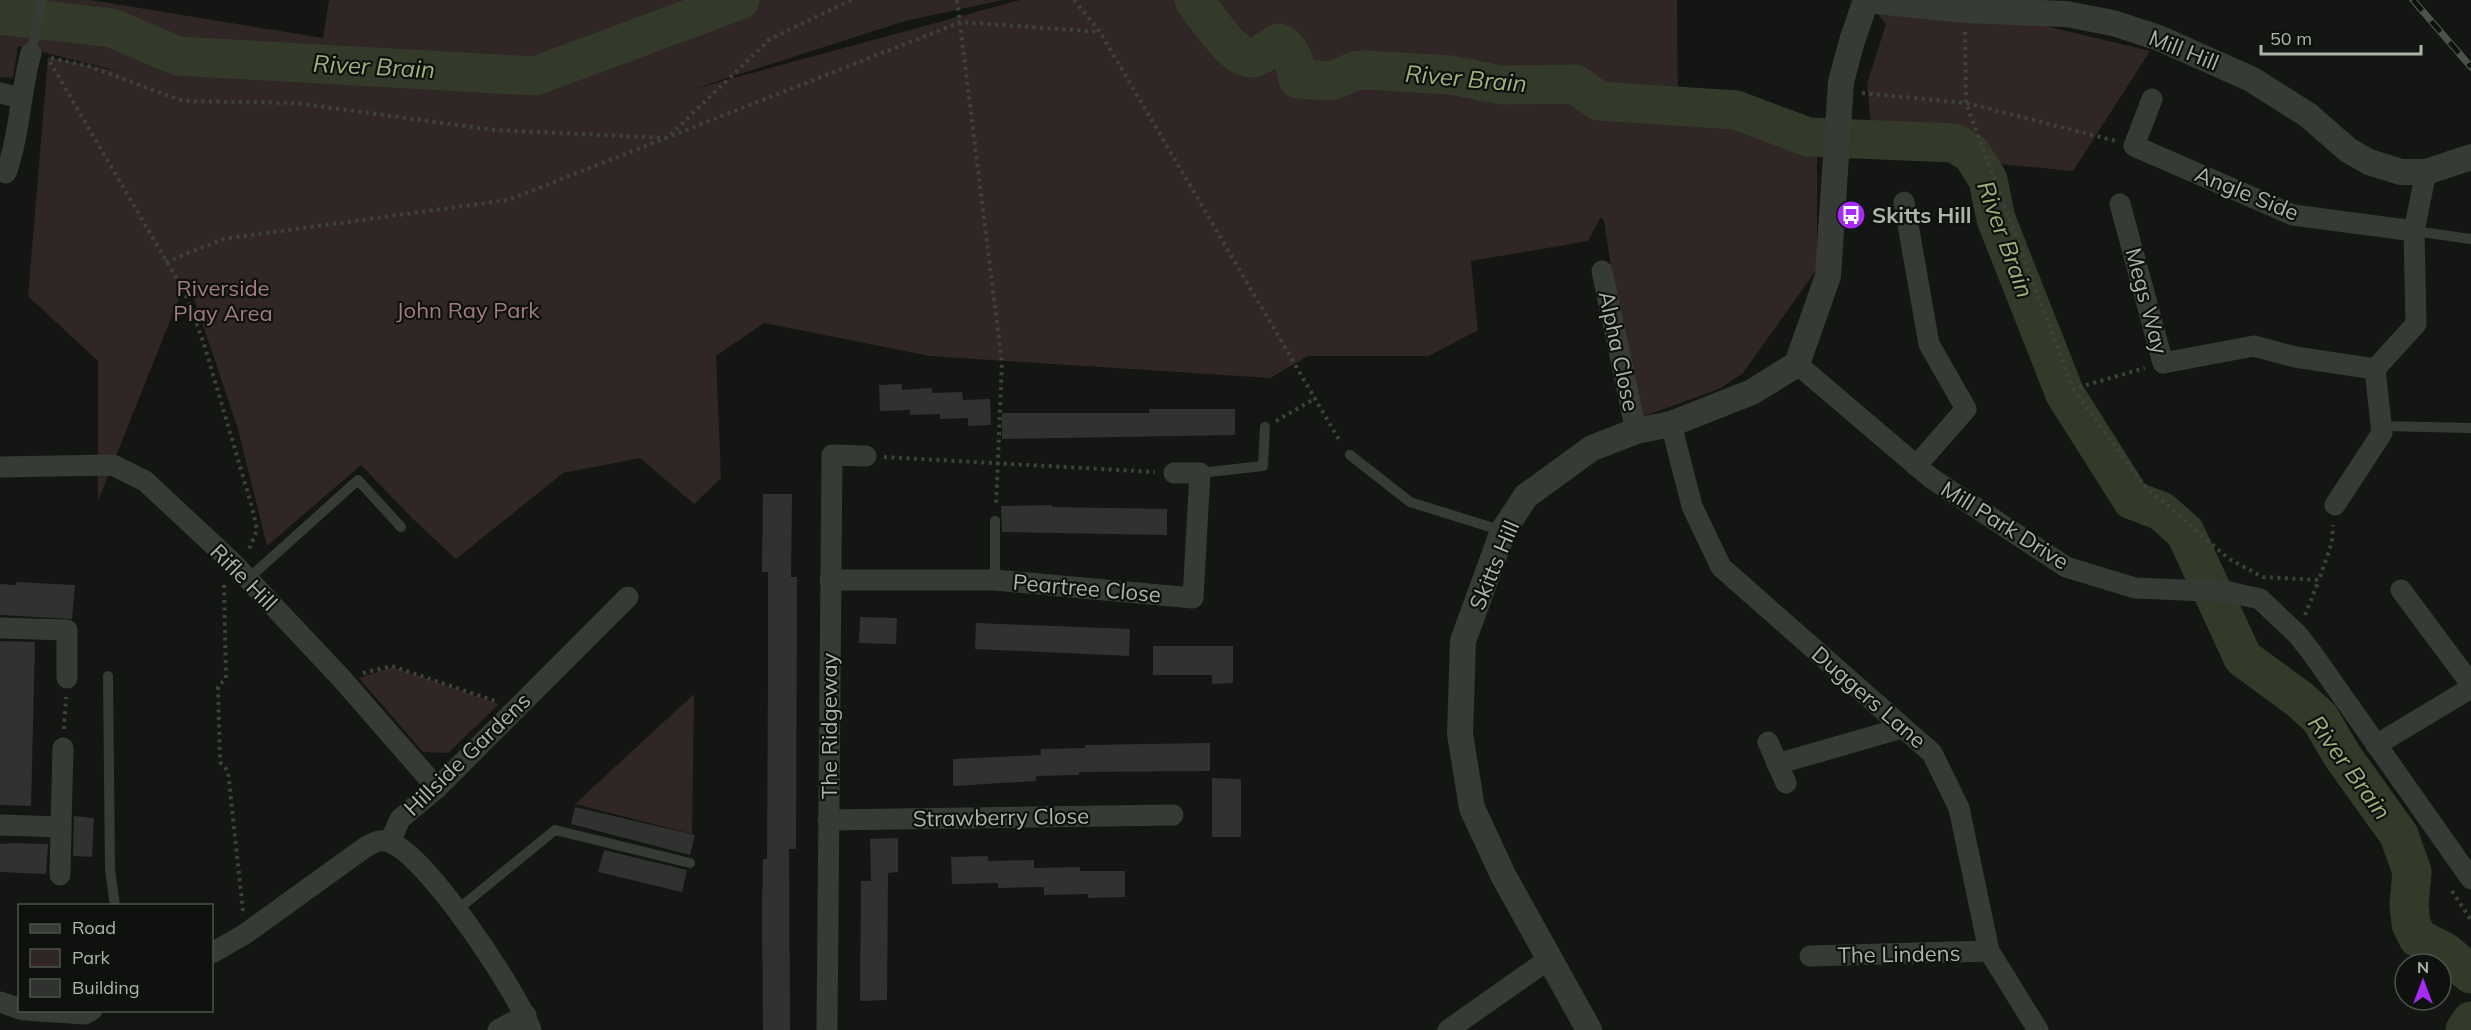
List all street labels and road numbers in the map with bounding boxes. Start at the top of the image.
street label: Mill Hill [2145,23,2223,77]
street label: Angle Side [2191,160,2303,226]
street label: Megs Way [2119,245,2175,357]
street label: Alpha Close [1593,288,1645,414]
street label: Mill Park Drive [1936,475,2074,575]
street label: Skitts Hill [1463,516,1525,614]
street label: Rifle Hill [205,538,283,616]
street label: Peartree Close [1012,568,1162,608]
street label: Duggers Lane [1806,640,1932,754]
street label: The Ridgeway [815,653,843,799]
street label: Hillside Gardens [398,686,536,822]
street label: Strawberry Close [913,801,1089,833]
street label: The Lindens [1837,939,1961,969]

